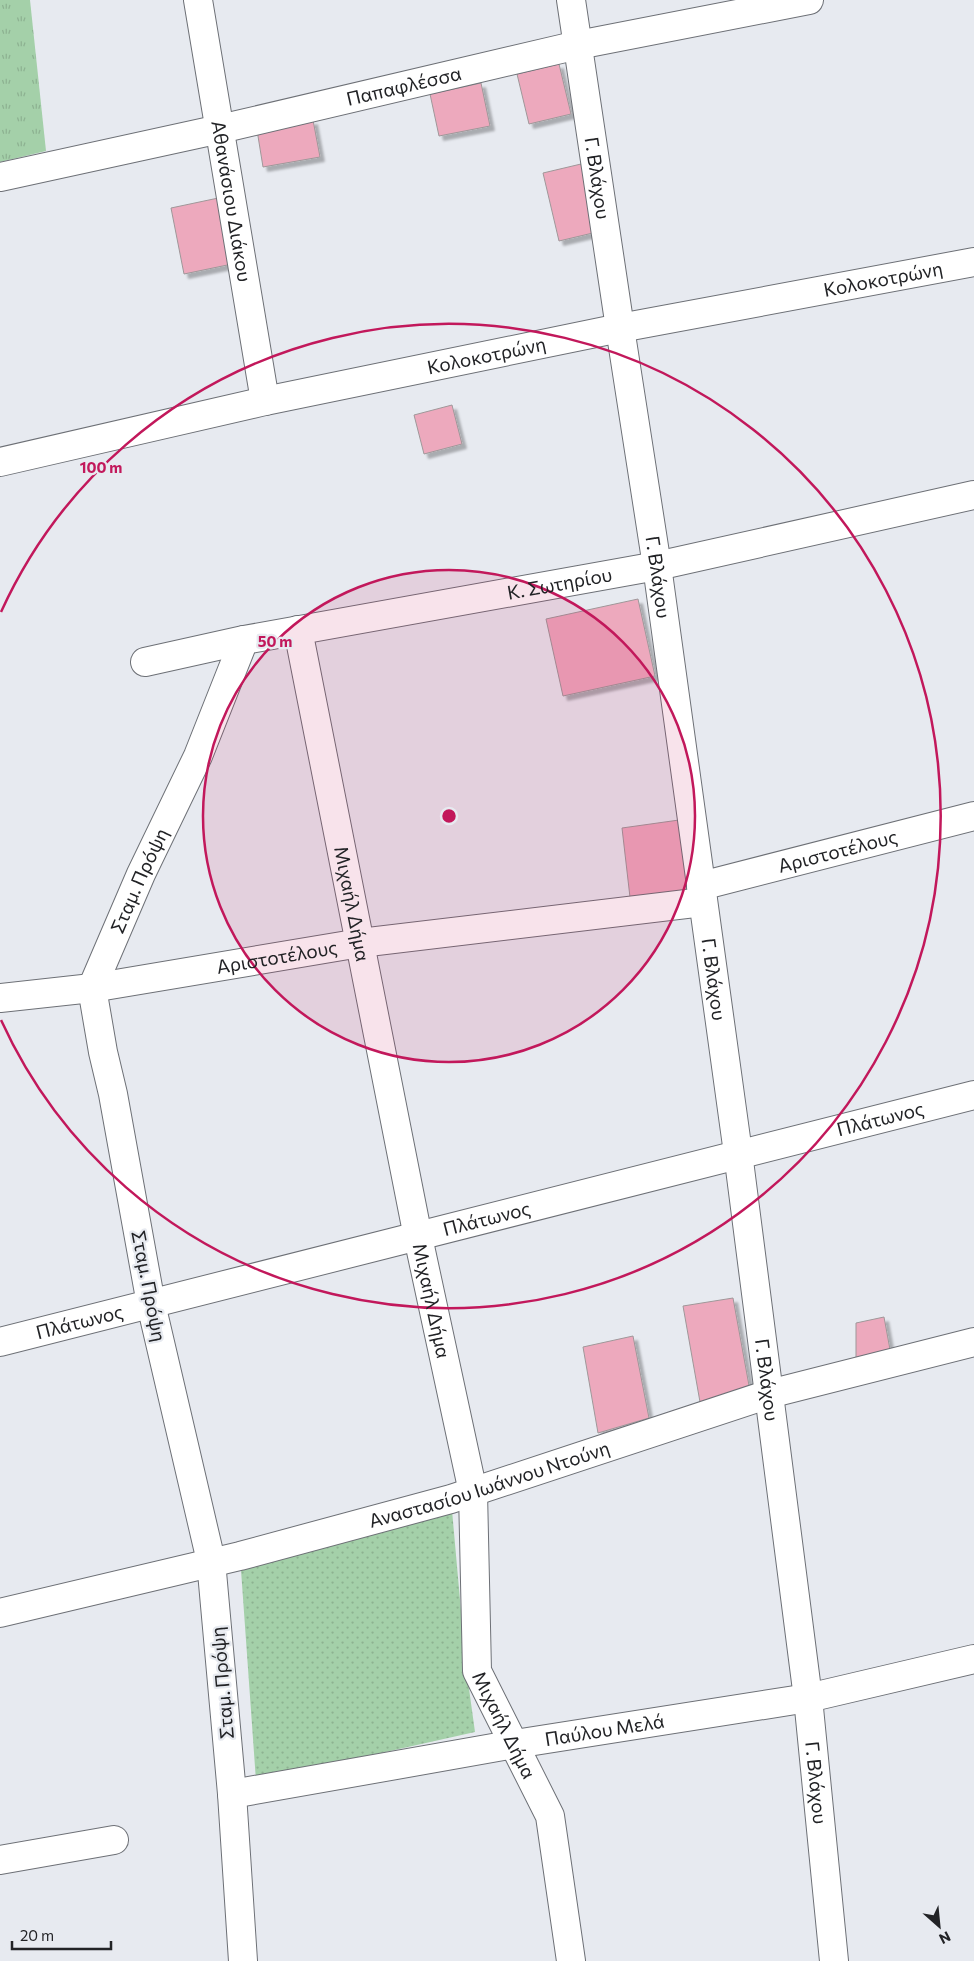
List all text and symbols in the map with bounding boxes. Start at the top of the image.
street label: Παπαφλέσσα [344,61,464,110]
street label: Αθανάσιου Διάκου [207,119,257,284]
street label: Γ. Βλάχου [581,135,616,221]
street label: Κολοκοτρώνη [822,256,944,301]
street label: Κολοκοτρώνη [425,332,548,378]
text: 100 m [80,458,122,476]
street label: Γ. Βλάχου [641,534,676,620]
street label: Κ. Σωτηρίου [505,562,614,604]
text: 50 m [258,632,292,650]
centre of rings [440,807,458,825]
street label: Σταμ. Πρόψη [105,824,172,936]
street label: Αριστοτέλους [775,824,900,877]
street label: Μιχαήλ Δήμα [330,844,375,963]
street label: Αριστοτέλους [215,935,339,978]
street label: Γ. Βλάχου [697,936,732,1022]
street label: Πλάτωνος [834,1096,926,1140]
street label: Πλάτωνος [440,1196,533,1240]
street label: Σταμ. Πρόψη [127,1228,172,1343]
street label: Μιχαήλ Δήμα [409,1241,456,1360]
street label: Πλάτωνος [33,1299,125,1343]
street label: Γ. Βλάχου [751,1337,784,1422]
street label: Αναστασίου Ιωάννου Ντούνη [366,1435,612,1532]
street label: Σταμ. Πρόψη [205,1626,238,1740]
street label: Μιχαήλ Δήμα [468,1667,541,1782]
street label: Παύλου Μελά [543,1709,666,1750]
street label: Γ. Βλάχου [801,1740,832,1825]
north arrow [914,1901,964,1951]
scale bar [12,1918,111,1950]
text: 20 m [20,1926,54,1944]
text: N [937,1928,954,1948]

